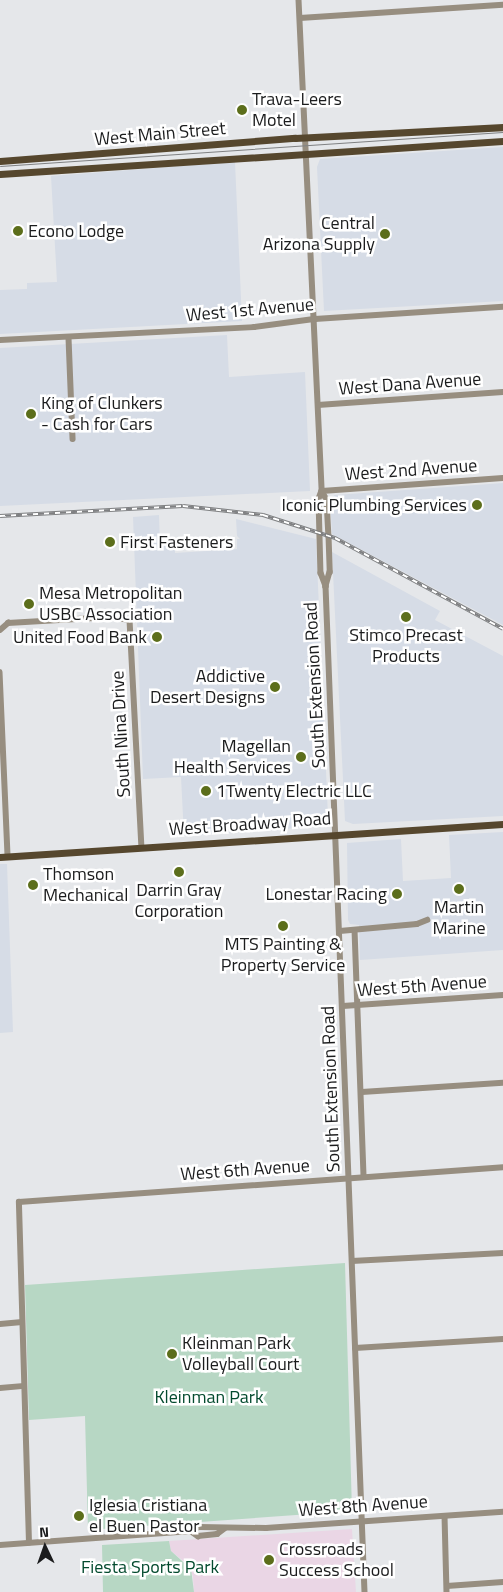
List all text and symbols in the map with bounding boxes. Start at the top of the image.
place label: Trava-Leers Motel [252,89,342,132]
marker: Trava-Leers Motel [236,104,248,116]
street label: West Main Street [94,118,226,150]
place label: Central Arizona Supply [263,213,375,255]
place label: Econo Lodge [28,220,124,242]
marker: Econo Lodge [12,225,24,237]
marker: Central Arizona Supply [379,228,391,240]
street label: West 1st Avenue [185,294,315,326]
street label: West Dana Avenue [338,368,482,400]
place label: King of Clunkers - Cash for Cars [41,393,163,436]
marker: King of Clunkers - Cash for Cars [25,408,37,420]
street label: West 2nd Avenue [344,455,478,485]
place label: Iconic Plumbing Services [281,494,467,516]
marker: Iconic Plumbing Services [471,499,483,511]
place label: First Fasteners [120,531,233,553]
marker: First Fasteners [104,536,116,548]
place label: Mesa Metropolitan USBC Association [39,583,182,626]
marker: Mesa Metropolitan USBC Association [23,598,35,610]
street label: South Extension Road [300,601,330,769]
marker: Stimco Precast Products [400,611,412,623]
place label: Stimco Precast Products [349,625,463,668]
place label: United Food Bank [13,626,147,648]
marker: United Food Bank [151,631,163,643]
place label: Addictive Desert Designs [150,666,265,709]
street label: South Nina Drive [107,670,135,798]
marker: Addictive Desert Designs [269,681,281,693]
place label: Magellan Health Services [174,736,291,779]
marker: Magellan Health Services [295,751,307,763]
place label: 1Twenty Electric LLC [216,780,372,802]
marker: 1Twenty Electric LLC [200,785,212,797]
street label: West Broadway Road [168,808,332,840]
place label: Thomson Mechanical [43,864,128,906]
marker: Darrin Gray Corporation [173,866,185,878]
marker: Thomson Mechanical [27,879,39,891]
place label: Darrin Gray Corporation [134,880,224,922]
place label: Lonestar Racing [266,883,387,905]
marker: Martin Marine [453,883,465,895]
marker: Lonestar Racing [391,888,403,900]
place label: Martin Marine [432,897,486,940]
marker: MTS Painting & Property Service [277,920,289,932]
place label: MTS Painting & Property Service [221,934,345,976]
street label: West 5th Avenue [357,971,487,1001]
street label: South Extension Road [317,1006,345,1172]
street label: West 6th Avenue [180,1155,310,1185]
place label: Kleinman Park Volleyball Court [182,1333,299,1376]
marker: Kleinman Park Volleyball Court [166,1348,178,1360]
park label: Kleinman Park [154,1386,264,1408]
street label: West 8th Avenue [298,1491,428,1521]
place label: Iglesia Cristiana el Buen Pastor [89,1495,207,1538]
marker: Iglesia Cristiana el Buen Pastor [73,1510,85,1522]
text: N [39,1521,50,1542]
north arrow [20,1522,70,1572]
place label: Crossroads Success School [279,1539,394,1582]
marker: Crossroads Success School [263,1554,275,1566]
park label: Fiesta Sports Park [81,1556,219,1578]

